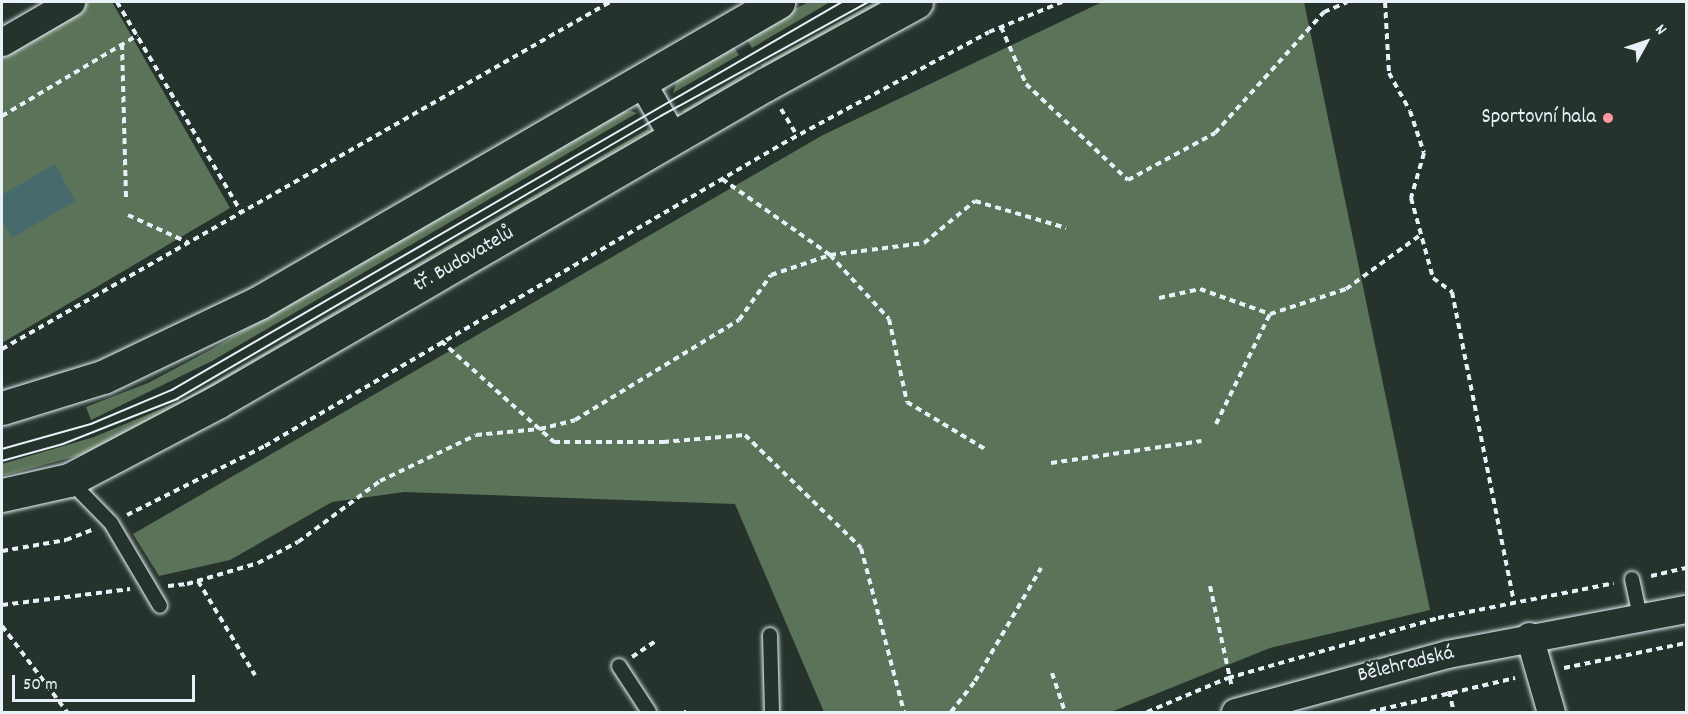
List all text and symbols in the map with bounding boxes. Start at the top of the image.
north arrow [1616,12,1676,72]
text: N [1649,20,1672,41]
place label: Sportovní hala [1481,105,1596,131]
marker: Sportovní hala [1601,111,1615,125]
street label: tř. Budovatelů [409,221,519,299]
street label: Bělehradská [1355,641,1457,689]
scale bar [15,663,198,701]
text: 50 m [23,673,58,698]

